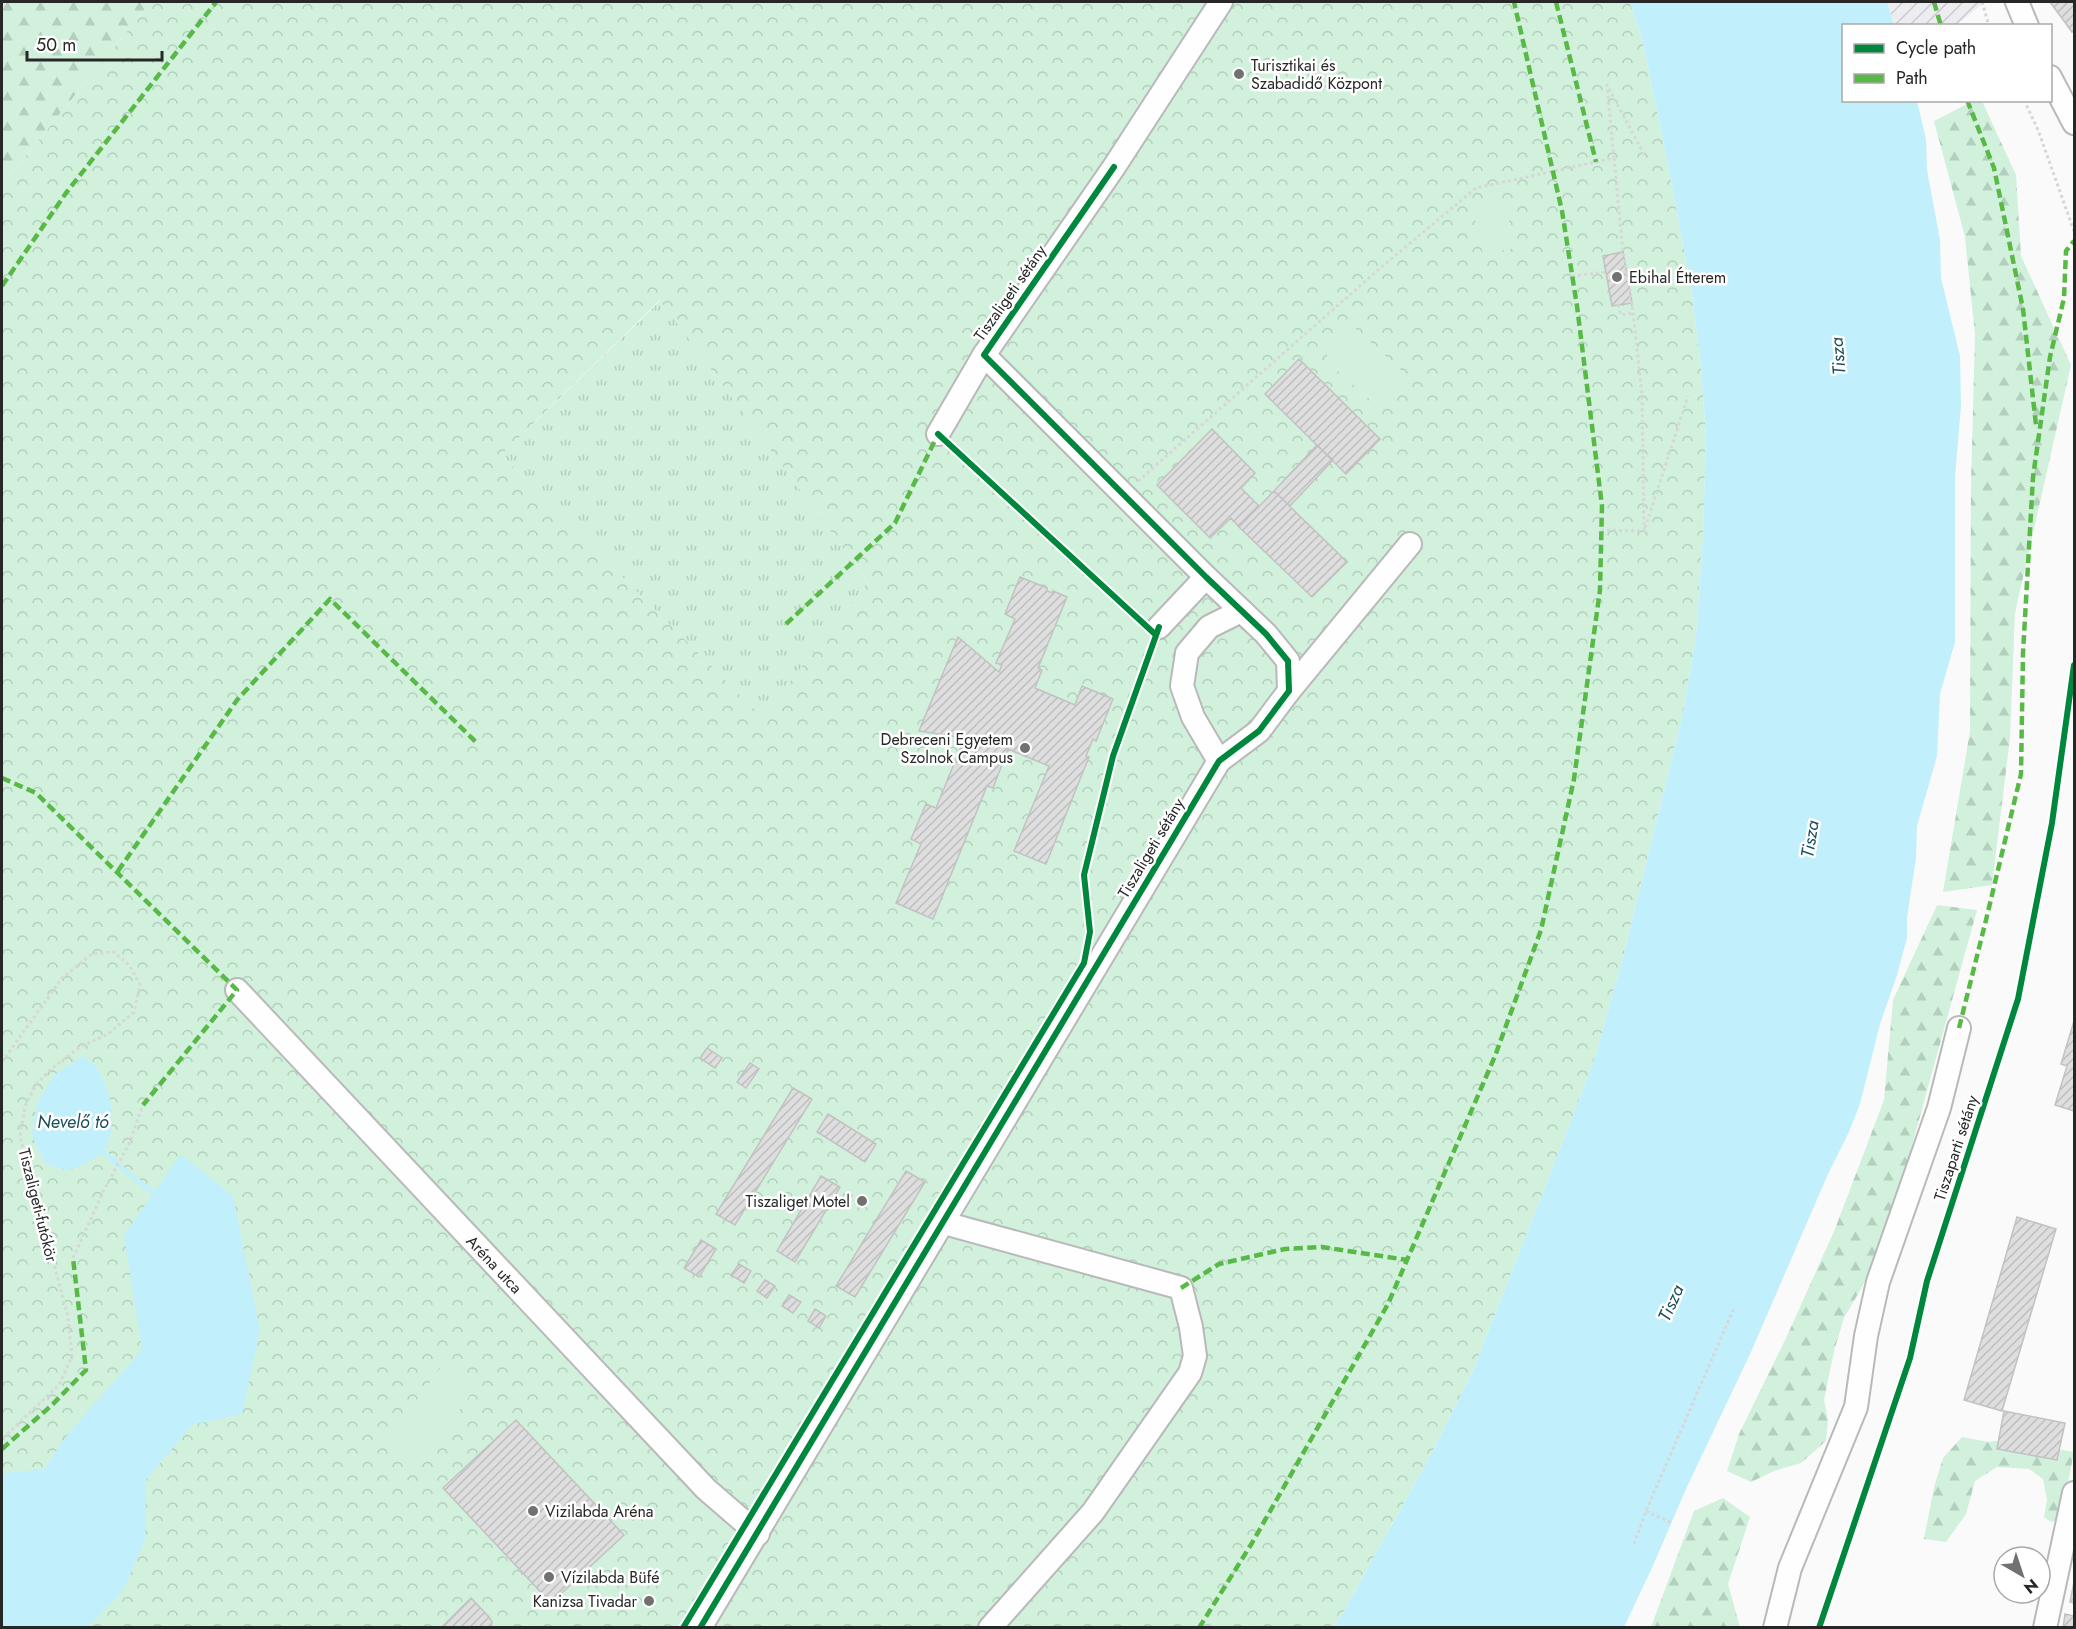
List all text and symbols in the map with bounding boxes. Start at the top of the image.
scale bar [27,24,162,62]
legend [1842,24,2052,102]
text: 50 m [36,32,76,58]
text: Cycle path [1896,35,1976,61]
place label: Turisztikai és Szabadidő Központ [1251,54,1382,95]
text: Path [1896,65,1928,91]
marker: Turisztikai és Szabadidő Központ [1232,67,1246,81]
street label: Tiszaligeti sétány [968,239,1052,346]
place label: Ebihal Étterem [1629,266,1726,289]
marker: Ebihal Étterem [1610,270,1624,284]
water label: Tisza [1823,336,1853,376]
place label: Debreceni Egyetem Szolnok Campus [881,728,1013,769]
marker: Debreceni Egyetem Szolnok Campus [1018,741,1032,755]
street label: Tiszaligeti sétány [1112,793,1190,902]
water label: Tisza [1794,818,1826,860]
street label: Tiszaparti sétány [1928,1091,1984,1204]
water label: Nevelő tó [37,1109,109,1135]
street label: Tiszaligeti-futókör [13,1146,63,1265]
place label: Tiszaliget Motel [746,1190,850,1213]
marker: Tiszaliget Motel [855,1194,869,1208]
street label: Aréna utca [461,1230,528,1298]
water label: Tisza [1651,1280,1691,1326]
place label: Vizilabda Aréna [545,1500,654,1523]
marker: Vizilabda Aréna [526,1504,540,1518]
north arrow [1992,1545,2052,1605]
place label: Vízilabda Büfé [561,1566,660,1589]
marker: Vízilabda Büfé [542,1570,556,1584]
text: N [2019,1573,2043,1599]
place label: Kanizsa Tivadar [533,1590,638,1613]
marker: Kanizsa Tivadar [642,1594,656,1608]

